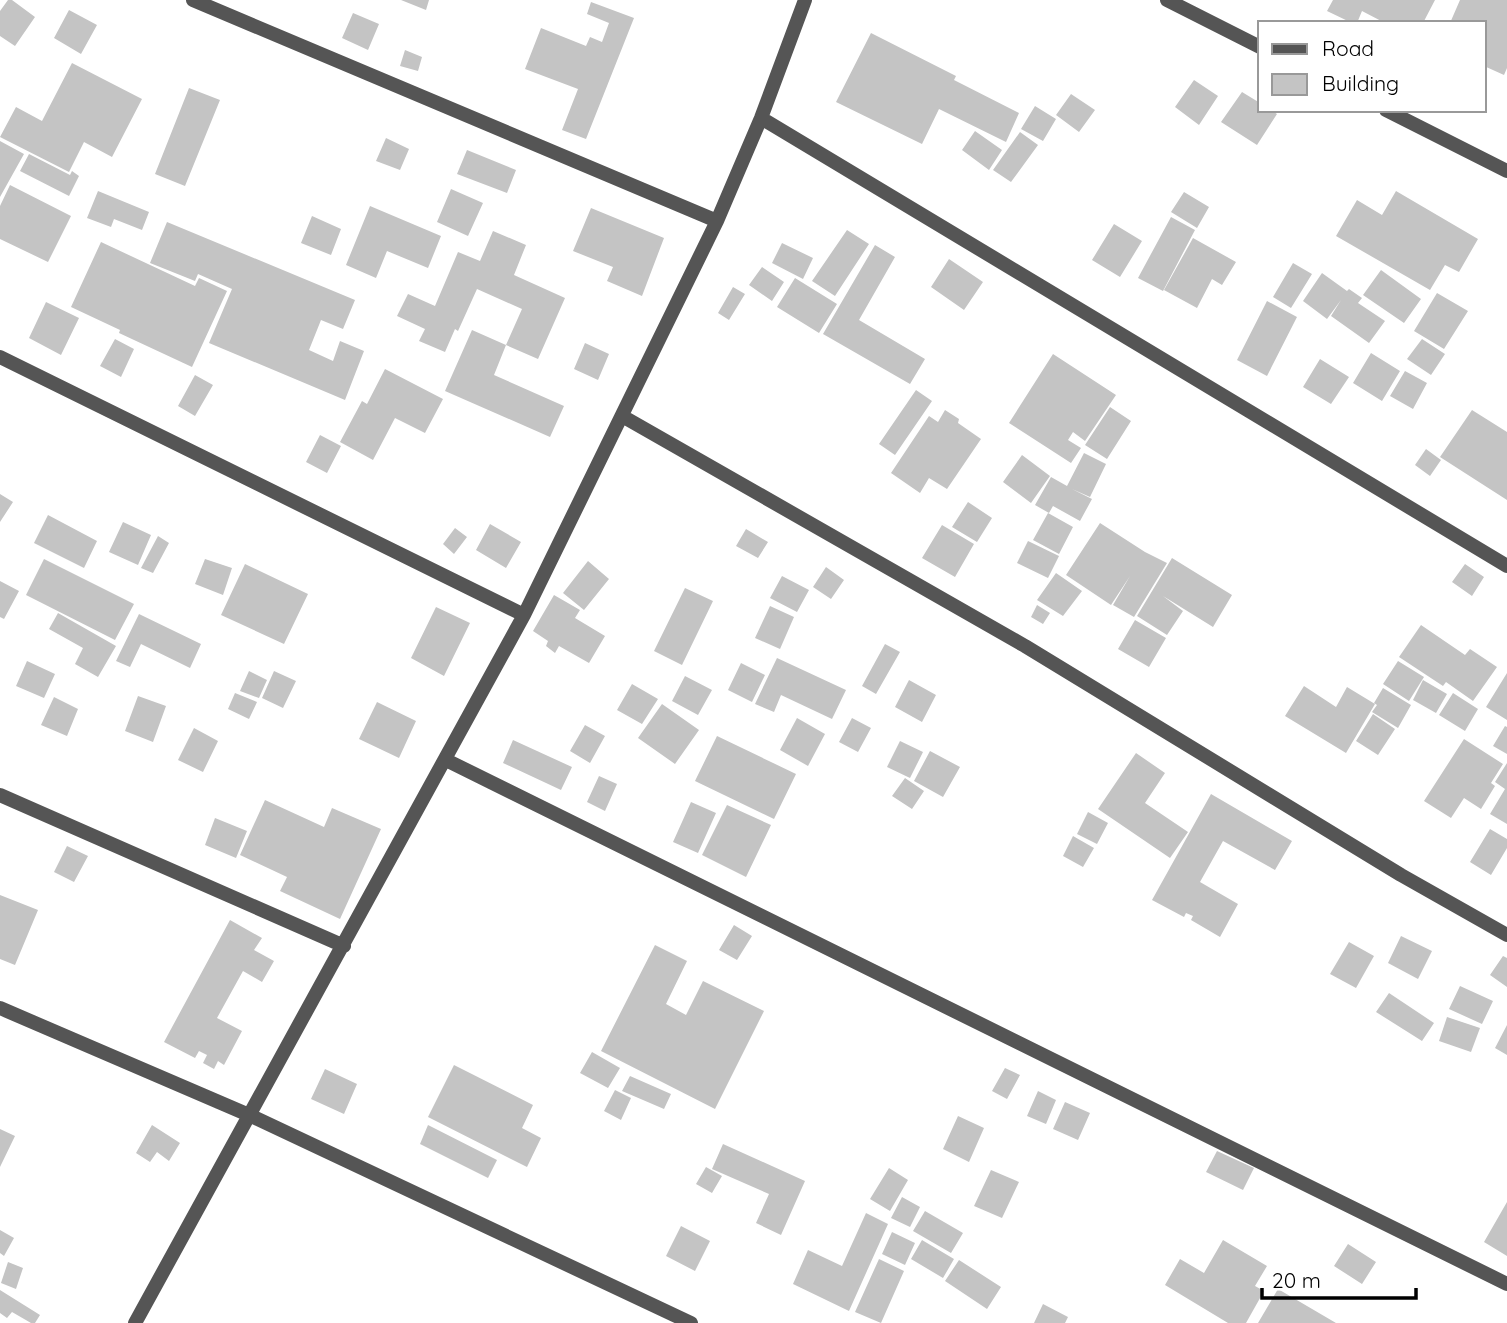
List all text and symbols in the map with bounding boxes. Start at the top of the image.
legend [1258,21,1486,112]
text: Road [1322,35,1374,61]
text: Building [1322,70,1399,96]
scale bar [1262,1256,1416,1300]
text: 20 m [1272,1267,1321,1293]

